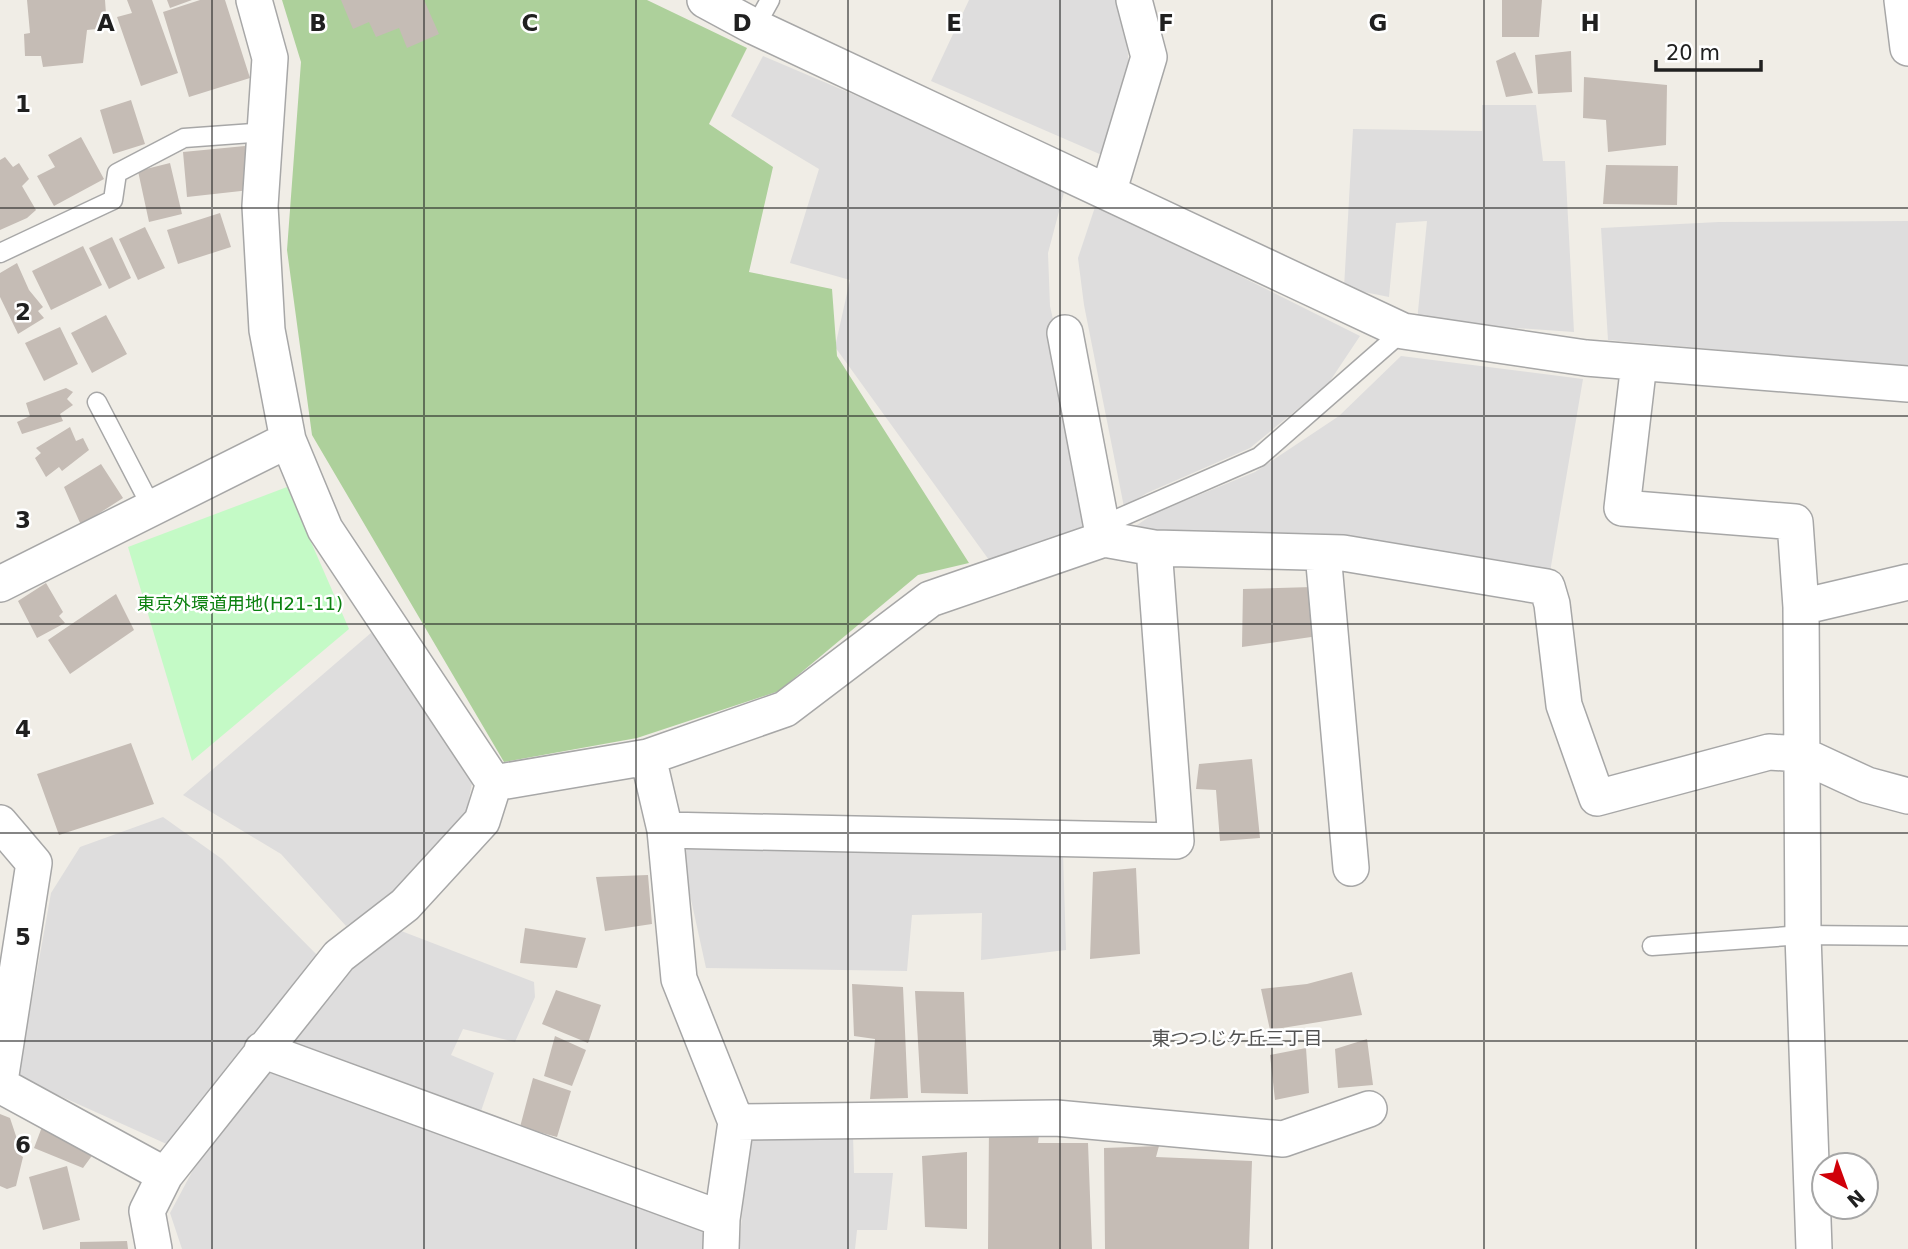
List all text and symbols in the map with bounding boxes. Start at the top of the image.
text: A [97,10,115,36]
text: B [309,10,327,36]
text: C [522,10,538,36]
text: D [732,10,752,36]
text: E [946,10,962,36]
text: F [1158,10,1174,36]
text: G [1369,10,1387,36]
text: H [1580,10,1600,36]
scale bar [1656,28,1761,72]
text: 20 m [1666,41,1720,65]
text: 1 [15,91,31,117]
text: 2 [15,299,31,325]
text: 3 [15,507,31,533]
park label: 東京外環道用地(H21-11) [137,593,343,614]
text: 4 [15,716,31,742]
text: 5 [15,924,31,950]
district label: 東つつじケ丘三丁目 [1151,1027,1323,1049]
text: 6 [15,1132,31,1158]
north arrow [1810,1151,1880,1221]
text: N [1843,1185,1869,1212]

